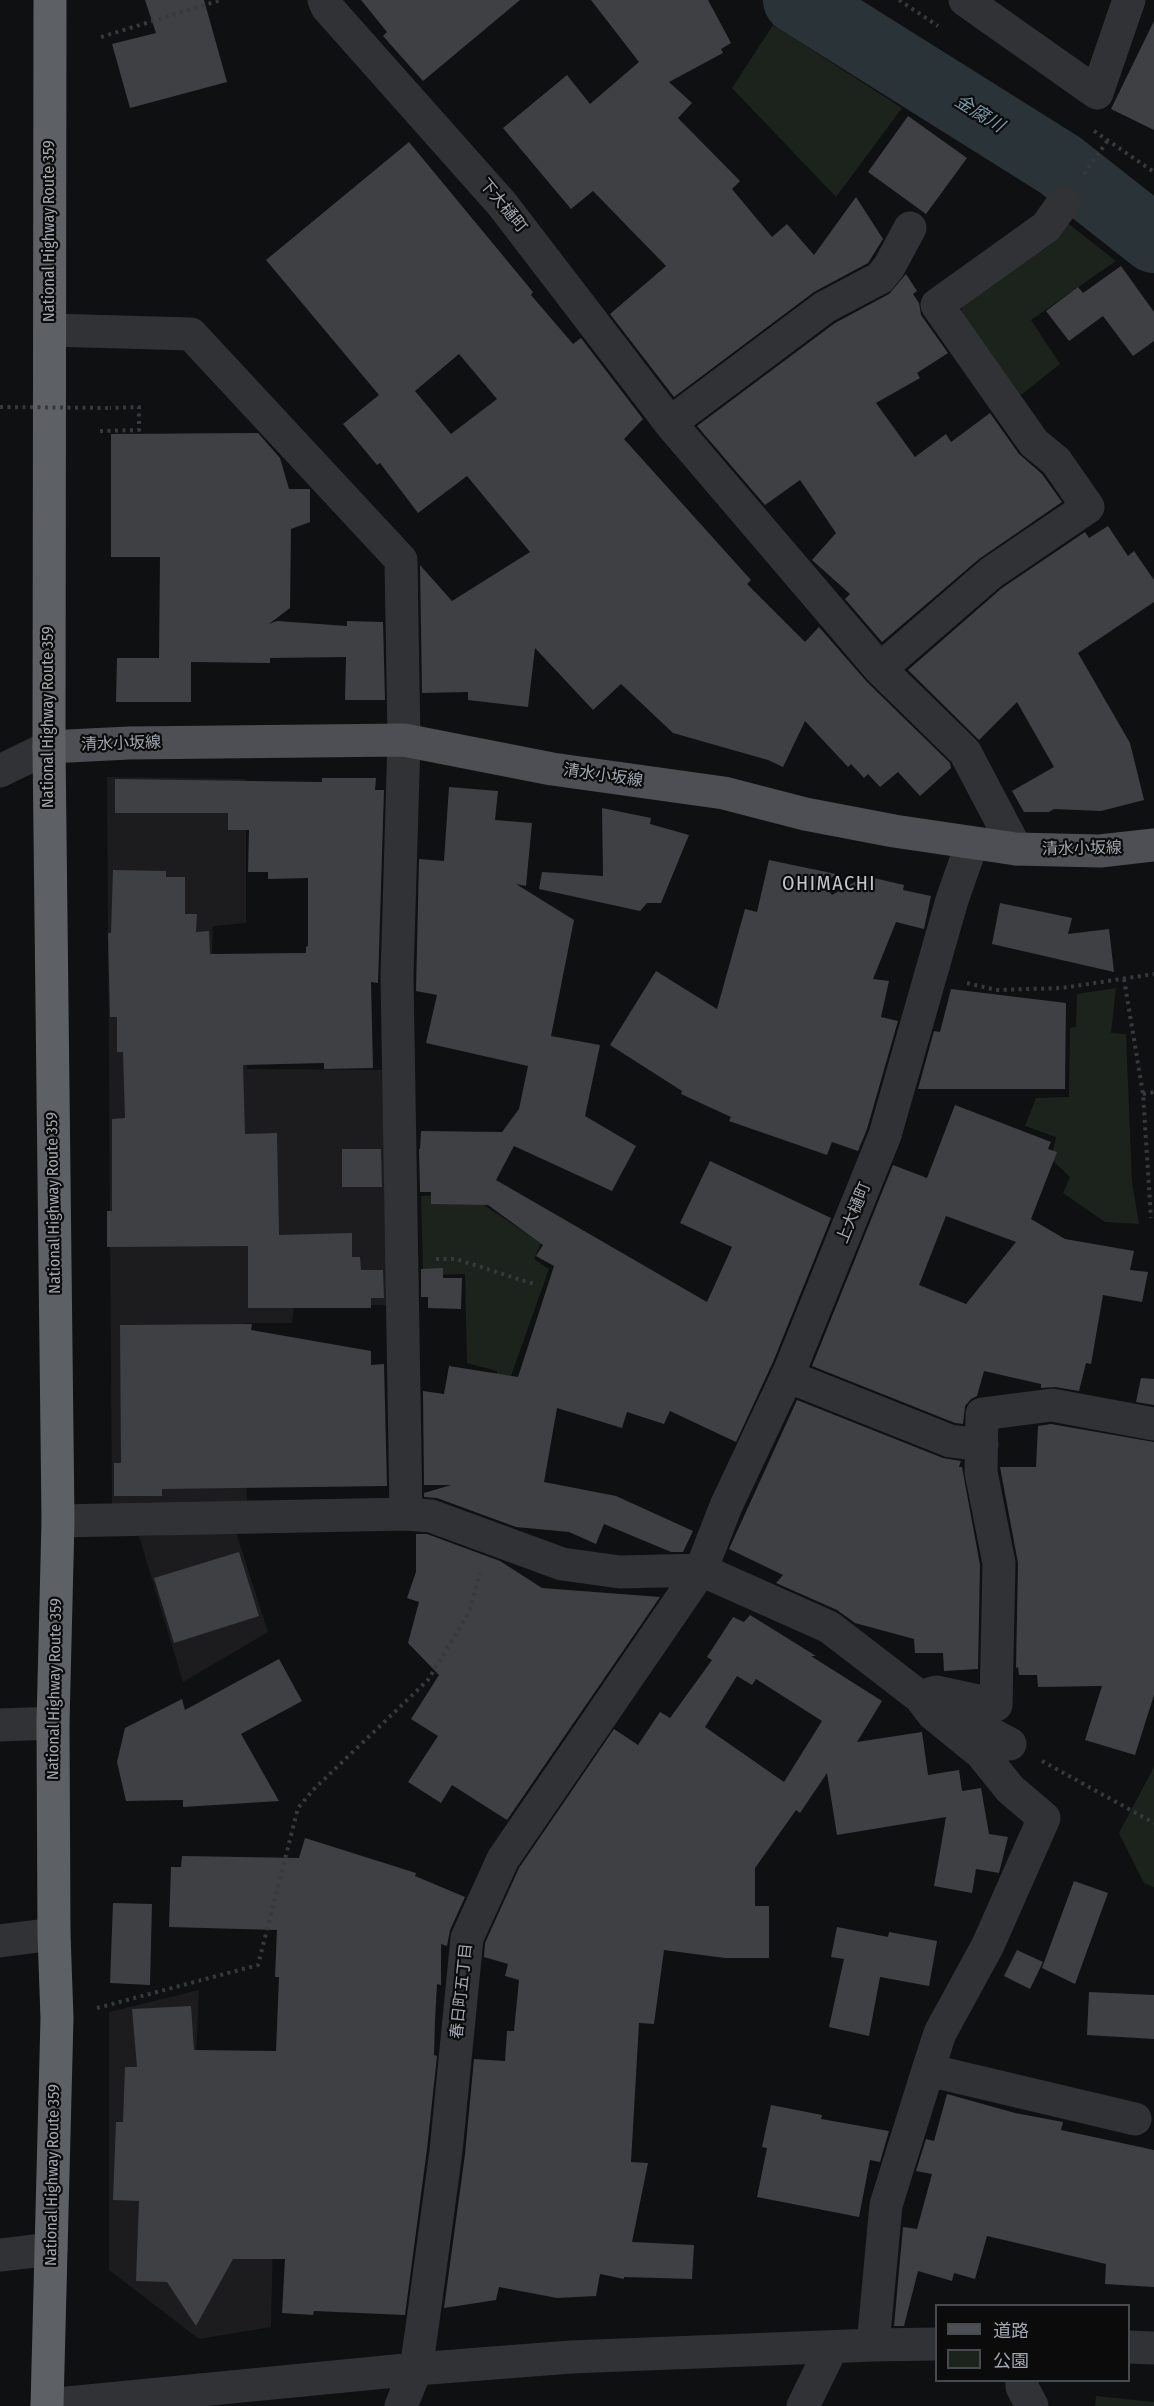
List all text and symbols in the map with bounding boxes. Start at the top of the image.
water label: 金腐川 [950,91,1008,137]
street label: National Highway Route 359 [40,140,60,322]
street label: 下大樋町 [475,175,531,237]
street label: National Highway Route 359 [39,626,59,808]
street label: 清水小坂線 [81,733,161,755]
street label: 清水小坂線 [562,761,644,791]
street label: 清水小坂線 [1042,839,1122,859]
district label: OHIMACHI [782,872,876,896]
street label: National Highway Route 359 [43,1112,65,1294]
street label: 上大樋町 [833,1180,875,1246]
street label: National Highway Route 359 [44,1598,66,1780]
street label: 春日町五丁目 [447,1942,477,2040]
street label: National Highway Route 359 [42,2084,64,2266]
legend [935,2304,1130,2382]
text: 道路 [993,2320,1029,2342]
text: 公園 [993,2350,1029,2372]

